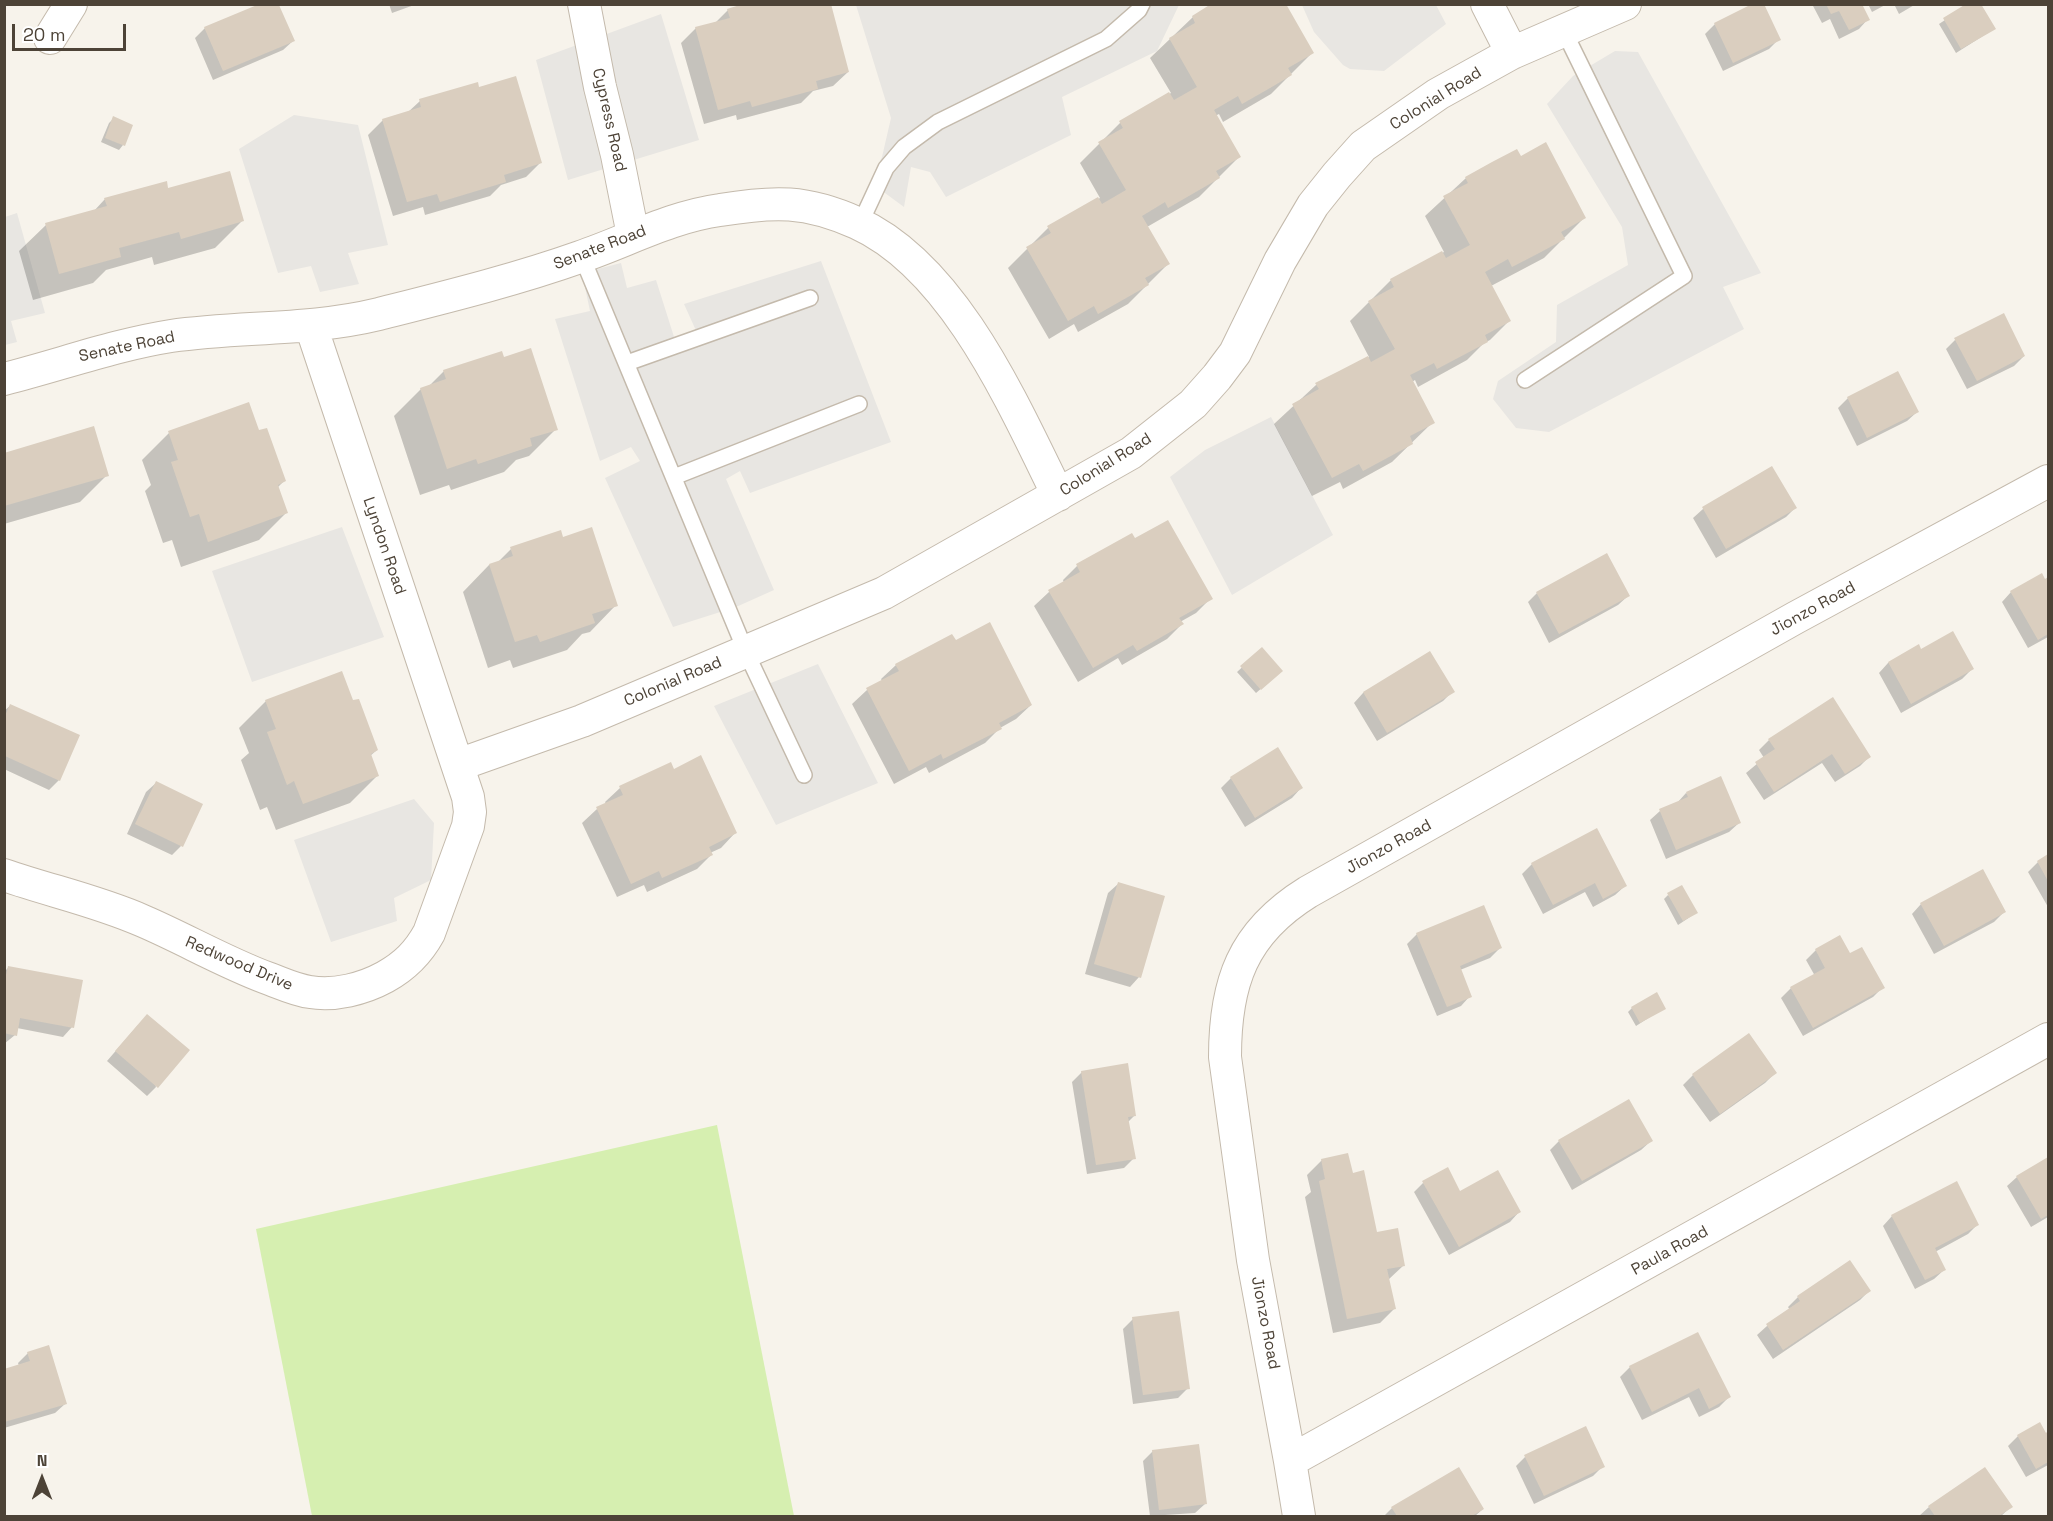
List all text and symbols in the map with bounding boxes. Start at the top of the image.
scale bar [15,12,129,50]
text: 20 m [23,23,66,46]
street label: Colonial Road [1387,63,1485,135]
street label: Cypress Road [588,66,630,174]
street label: Senate Road [551,222,649,274]
street label: Senate Road [77,327,177,367]
street label: Colonial Road [1057,429,1155,501]
street label: Lyndon Road [358,495,410,597]
street label: Jionzo Road [1767,578,1859,640]
street label: Colonial Road [621,653,725,711]
street label: Jionzo Road [1343,816,1435,878]
street label: Redwood Drive [182,933,296,995]
street label: Paula Road [1628,1222,1712,1280]
street label: Jionzo Road [1247,1275,1283,1371]
north arrow [12,1449,72,1509]
text: N [37,1450,47,1471]

